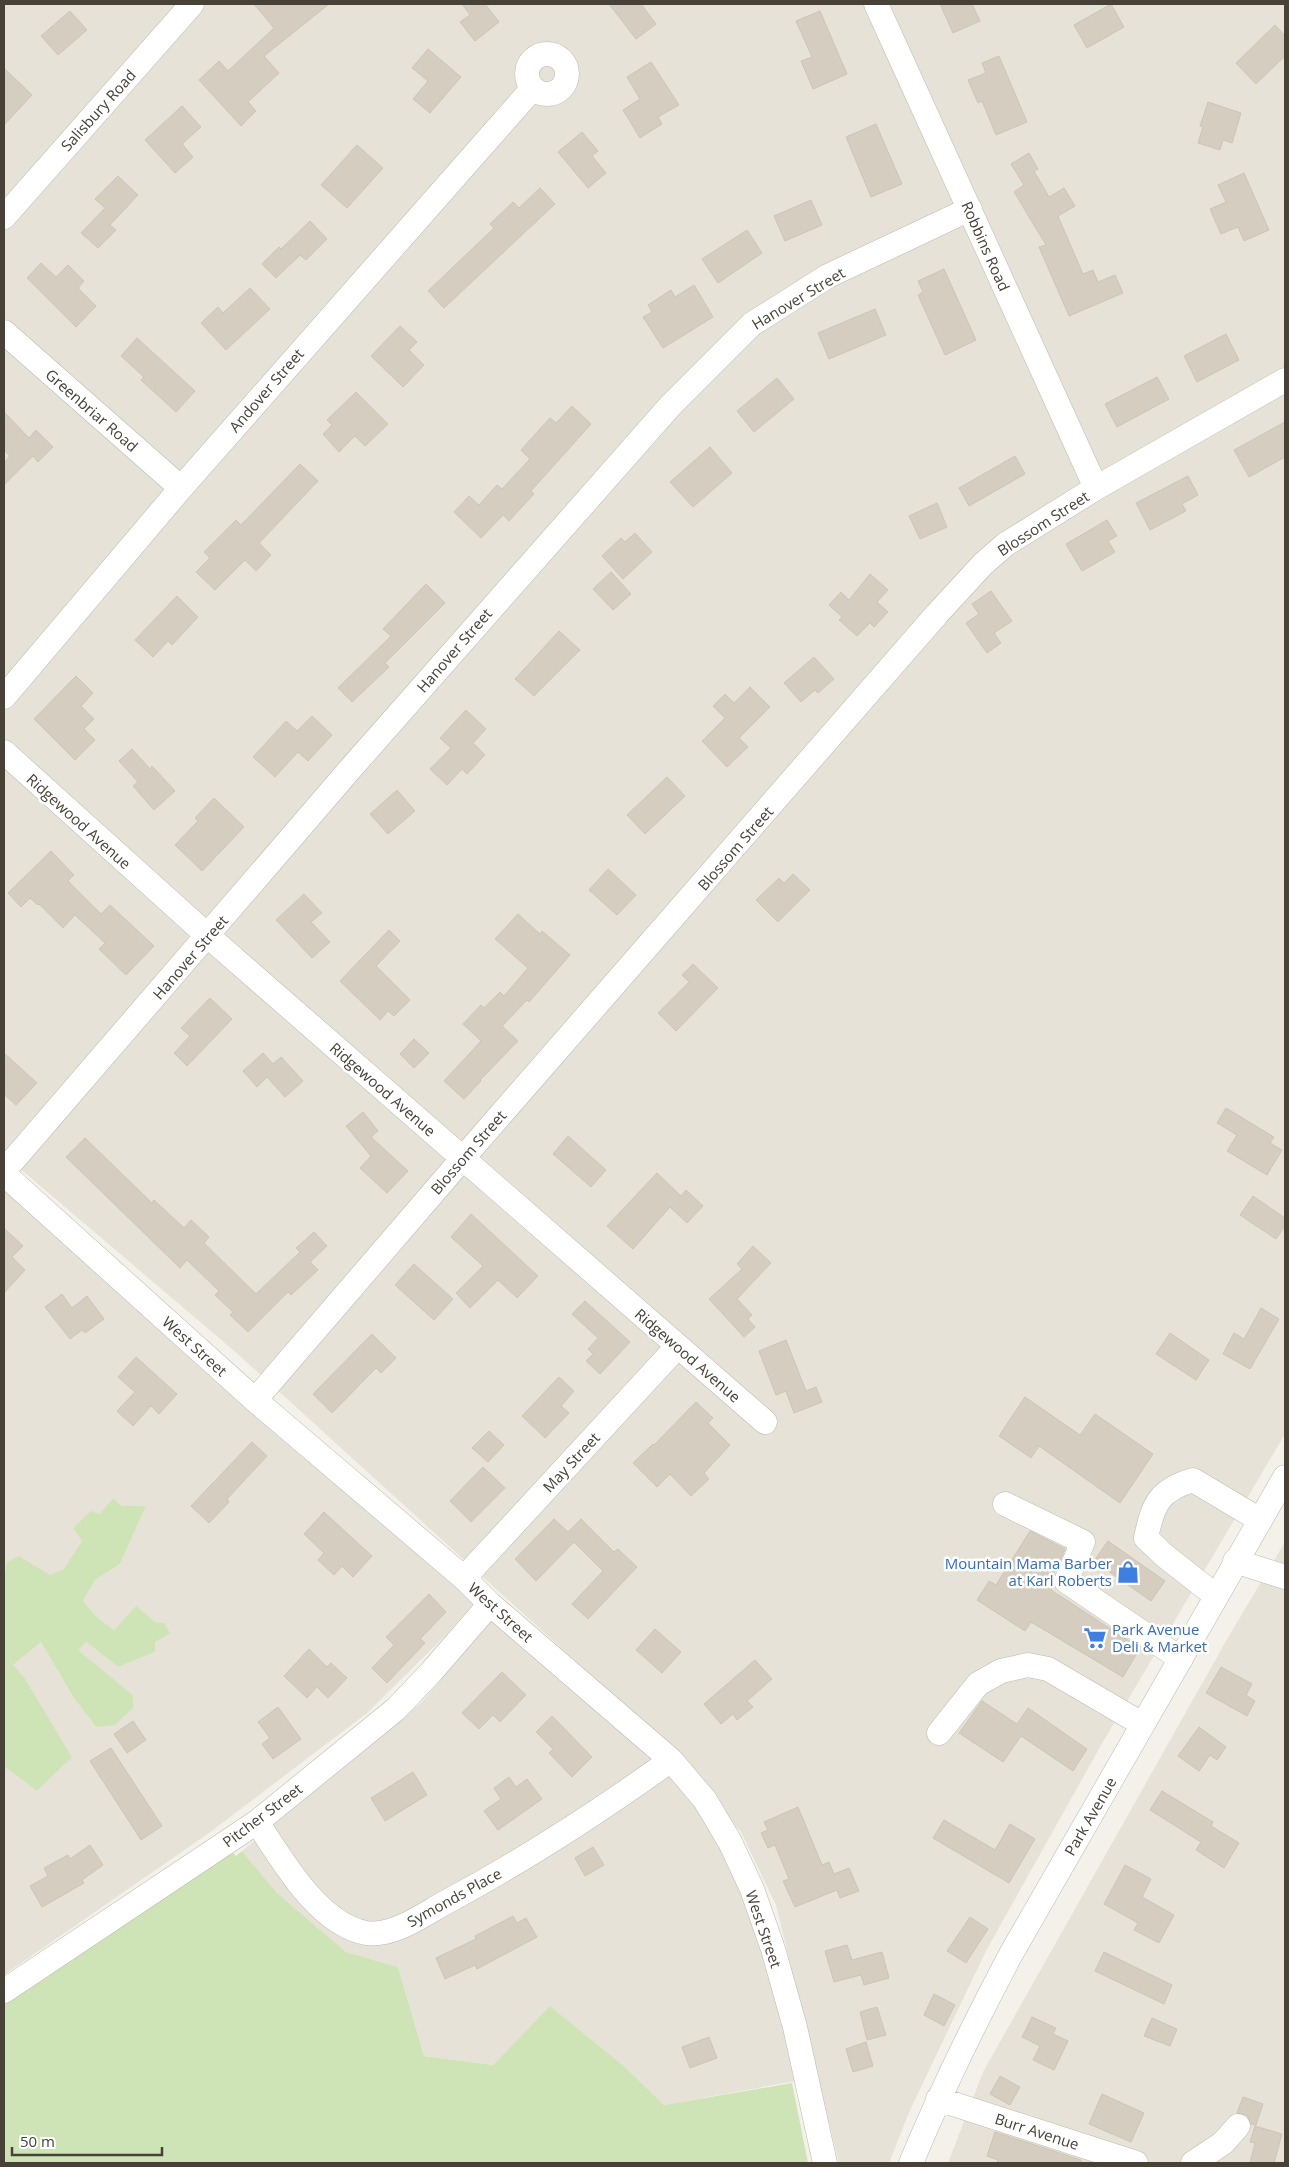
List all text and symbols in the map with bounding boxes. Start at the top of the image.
street label: Salisbury Road [56,65,140,155]
street label: Robbins Road [957,198,1015,294]
street label: Hanover Street [748,262,848,334]
street label: Andover Street [224,344,308,436]
street label: Greenbriar Road [42,364,142,456]
street label: Blossom Street [993,486,1093,560]
street label: Hanover Street [412,604,496,696]
street label: Ridgewood Avenue [23,769,135,873]
street label: Blossom Street [693,802,777,894]
street label: Hanover Street [148,911,232,1003]
street label: Ridgewood Avenue [326,1038,440,1140]
street label: Blossom Street [426,1106,510,1198]
street label: Ridgewood Avenue [631,1304,745,1406]
street label: West Street [158,1312,232,1380]
street label: May Street [538,1428,604,1496]
place label: Mountain Mama Barber at Karl Roberts [945,1553,1112,1590]
shop icon: Mountain Mama Barber at Karl Roberts [1115,1559,1141,1585]
street label: West Street [464,1578,538,1646]
place label: Park Avenue Deli & Market [1112,1619,1207,1656]
supermarket icon: Park Avenue Deli & Market [1082,1625,1108,1651]
street label: Park Avenue [1059,1773,1121,1859]
street label: Pitcher Street [218,1778,306,1852]
street label: Symonds Place [403,1863,505,1931]
street label: West Street [741,1888,787,1970]
street label: Burr Avenue [992,2108,1082,2154]
scale bar [12,2124,162,2156]
text: 50 m [20,2131,55,2151]

